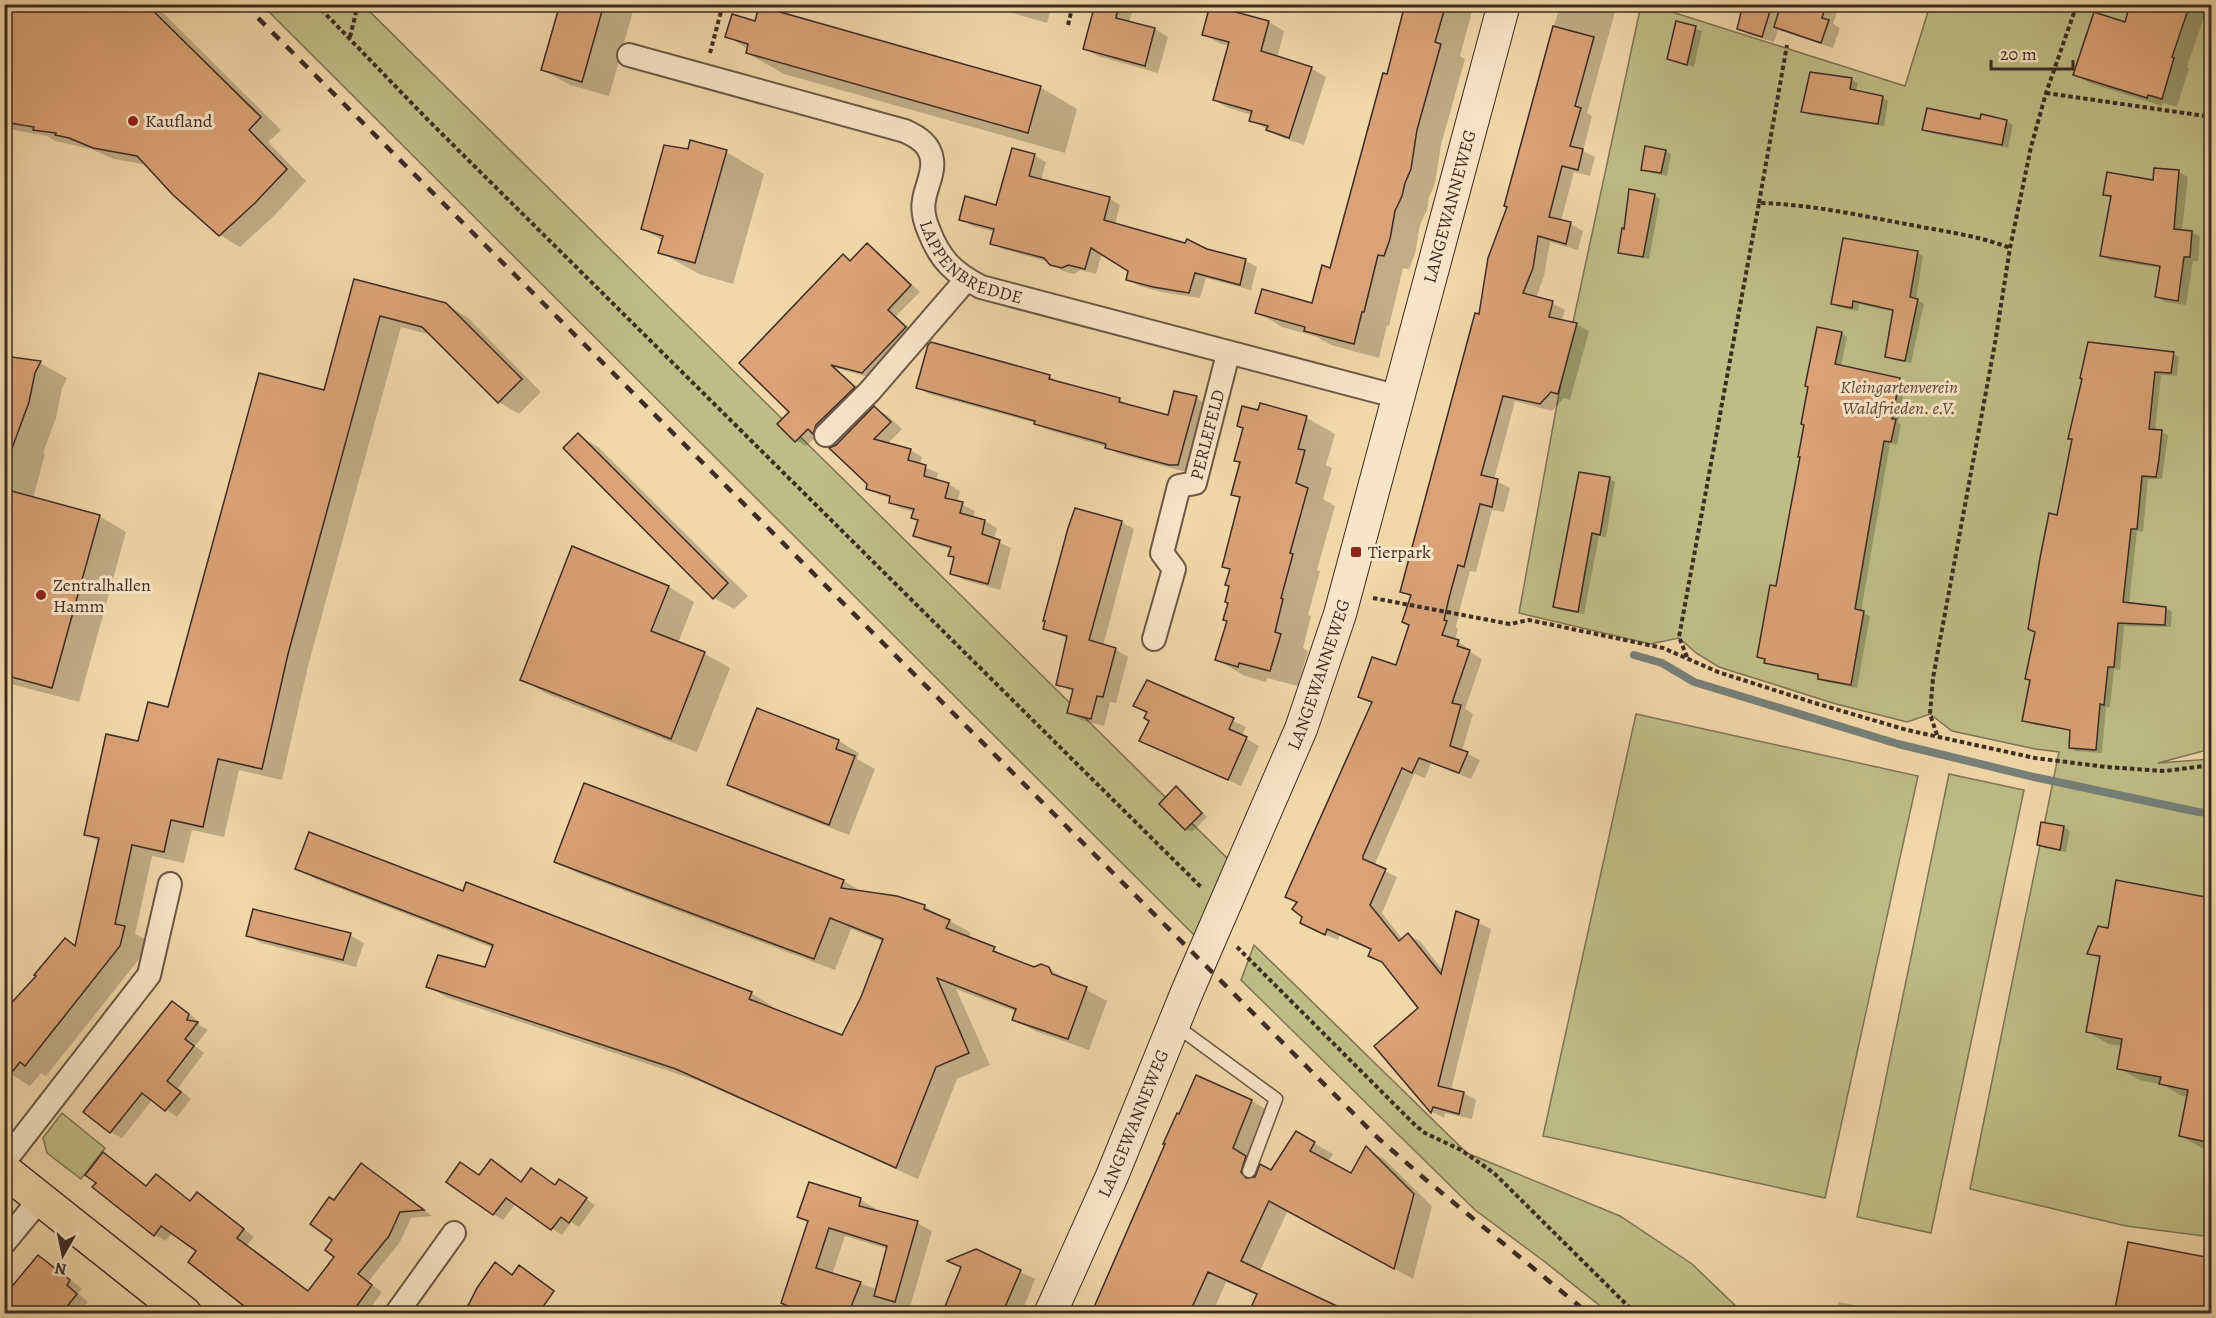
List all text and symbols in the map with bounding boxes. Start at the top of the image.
scale bar [1991,33,2074,71]
text: 20 m [2000,42,2037,66]
place label: Kaufland [145,109,213,133]
marker: Kaufland [126,114,140,128]
street label: LANGEWANNEWEG [1417,127,1482,286]
street label: LAPPENBREDDE [914,217,1025,309]
park label: Kleingartenverein Waldfrieden. e.V. [1840,375,1958,420]
street label: PERLEFELD [1184,387,1230,482]
place label: Tierpark [1368,540,1431,564]
marker: Tierpark [1349,545,1363,559]
place label: Zentralhallen Hamm [53,573,151,618]
marker: Zentralhallen Hamm [34,588,48,602]
street label: LANGEWANNEWEG [1281,597,1355,754]
street label: LANGEWANNEWEG [1092,1046,1174,1201]
north arrow [33,1225,93,1285]
text: N [53,1257,68,1281]

